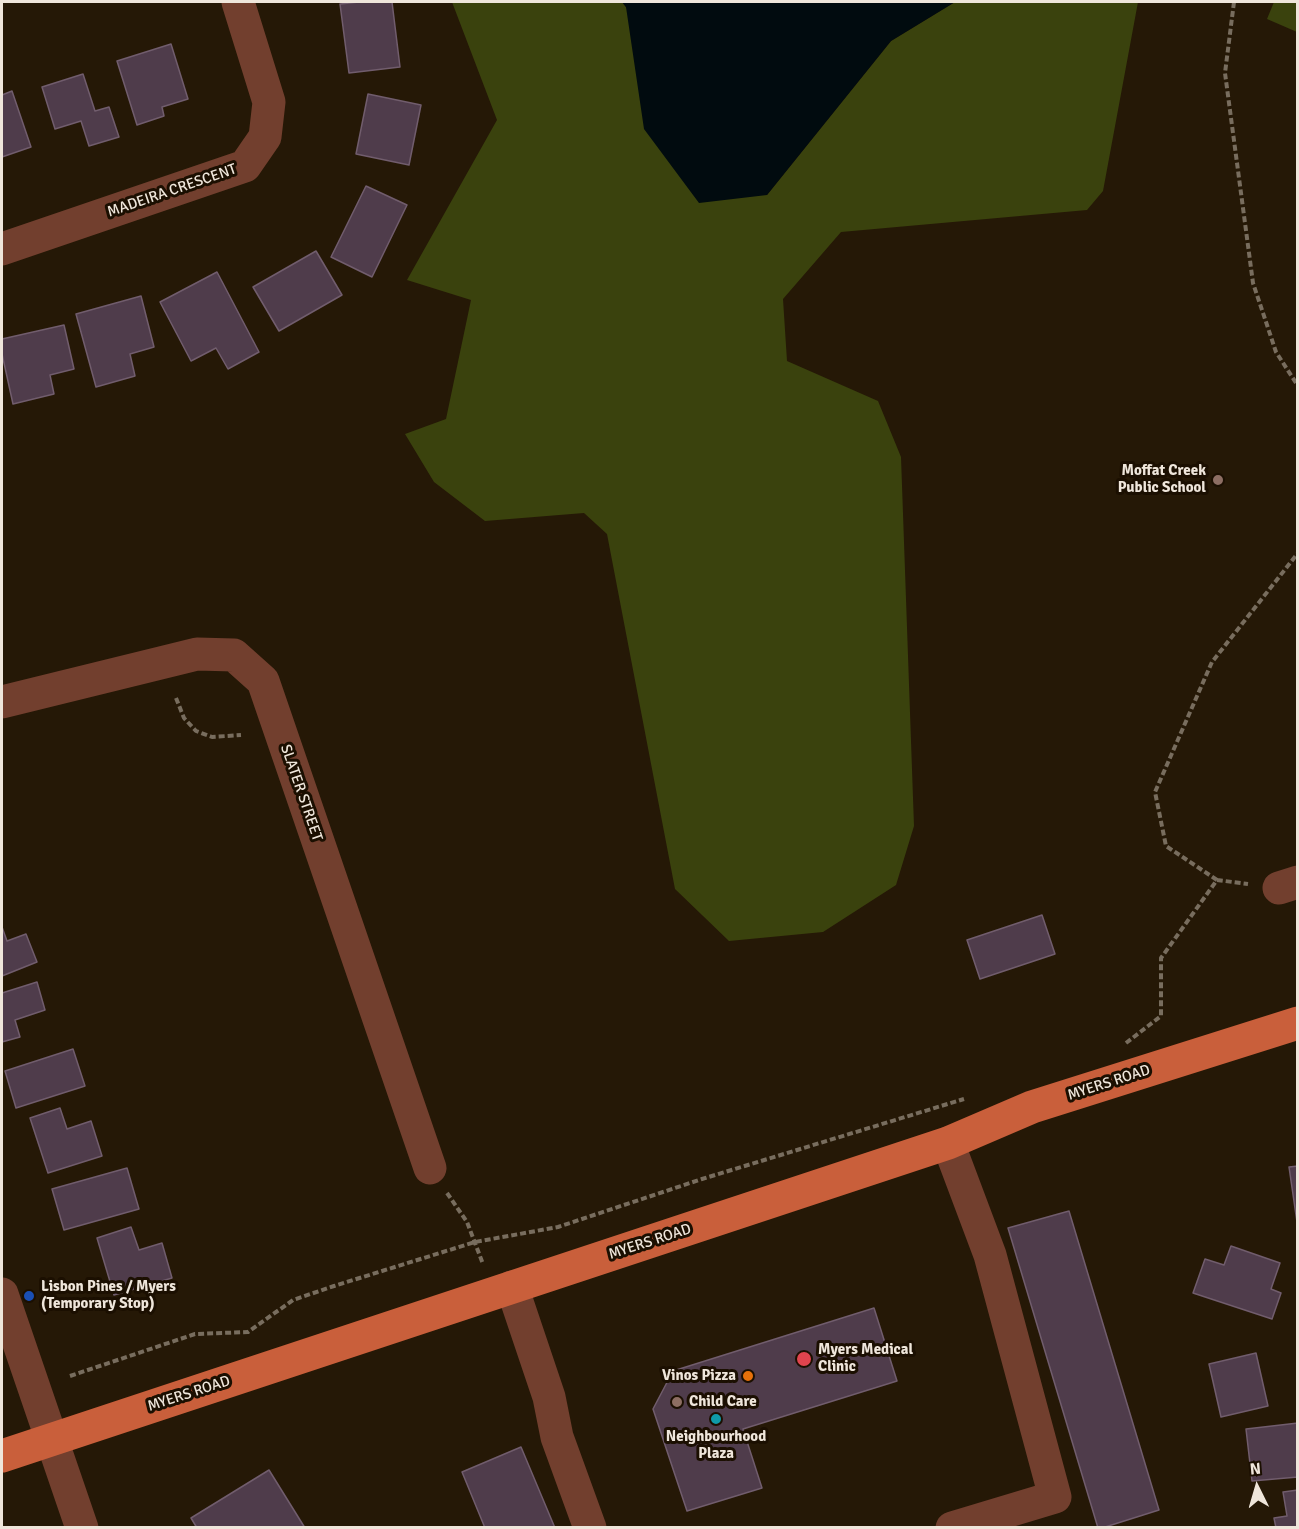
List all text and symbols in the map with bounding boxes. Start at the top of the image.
street label: MADEIRA CRESCENT [105,160,239,222]
place label: Moffat Creek Public School [1118,462,1206,497]
marker: Moffat Creek Public School [1211,473,1225,487]
street label: SLATER STREET [276,742,326,844]
street label: MYERS ROAD [1065,1061,1153,1105]
street label: MYERS ROAD [606,1220,694,1264]
place label: Lisbon Pines / Myers (Temporary Stop) [41,1278,176,1313]
marker: Lisbon Pines / Myers (Temporary Stop) [22,1289,36,1303]
place label: Myers Medical Clinic [818,1341,913,1376]
marker: Myers Medical Clinic [795,1350,813,1368]
place label: Vinos Pizza [662,1367,736,1385]
marker: Vinos Pizza [741,1369,755,1383]
street label: MYERS ROAD [145,1372,233,1416]
place label: Child Care [689,1393,757,1411]
marker: Child Care [670,1395,684,1409]
marker: Neighbourhood Plaza [709,1412,723,1426]
place label: Neighbourhood Plaza [666,1428,766,1463]
north arrow [1227,1457,1287,1517]
text: N [1249,1459,1262,1480]

